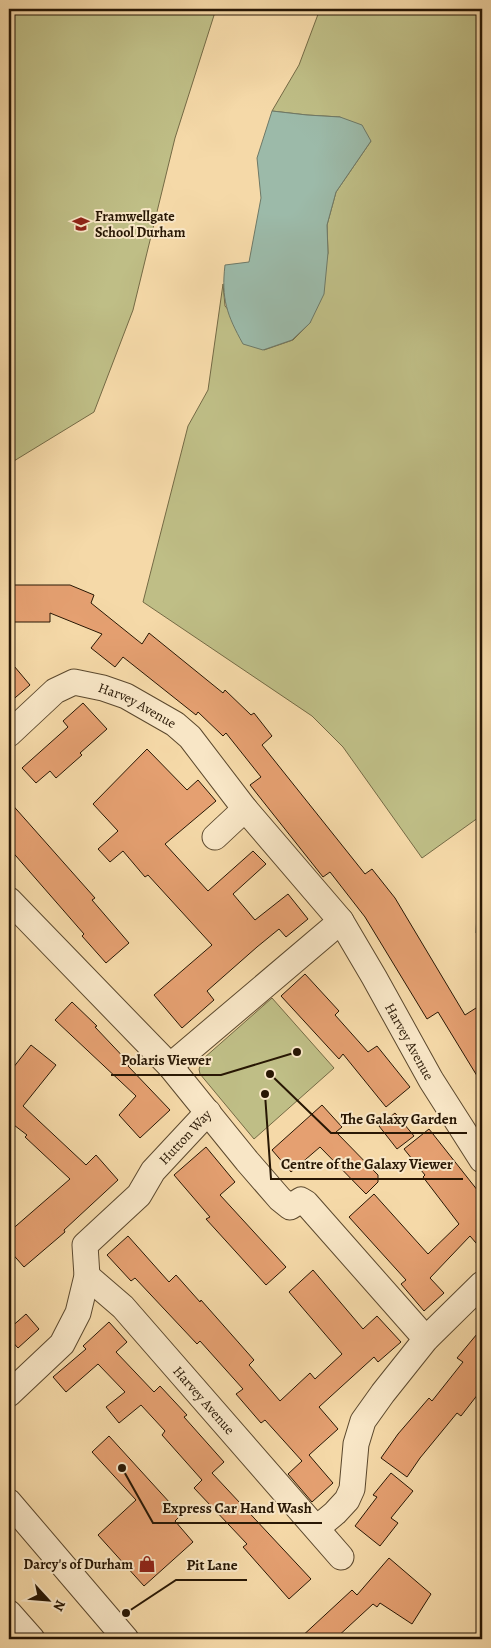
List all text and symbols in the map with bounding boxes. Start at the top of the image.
place label: Framwellgate School Durham [95,207,186,242]
school or university icon: Framwellgate School Durham [71,214,91,234]
street label: Harvey Avenue [96,678,180,732]
street label: Harvey Avenue [381,999,439,1083]
callout: Polaris Viewer [111,1045,221,1075]
text: Polaris Viewer [121,1050,211,1070]
callout: The Galaxy Garden [331,1103,467,1133]
street label: Hutton Way [154,1104,216,1169]
text: The Galaxy Garden [341,1109,458,1129]
callout: Centre of the Galaxy Viewer [271,1149,463,1179]
text: Centre of the Galaxy Viewer [281,1154,453,1174]
street label: Harvey Avenue [169,1362,239,1439]
callout: Express Car Hand Wash [153,1493,322,1523]
text: Express Car Hand Wash [162,1498,312,1518]
callout: Pit Lane [176,1550,247,1580]
shop icon: Darcy's of Durham [137,1554,157,1574]
place label: Darcy's of Durham [24,1555,133,1574]
text: Pit Lane [186,1555,238,1575]
north arrow [22,1576,72,1626]
text: N [48,1597,70,1614]

